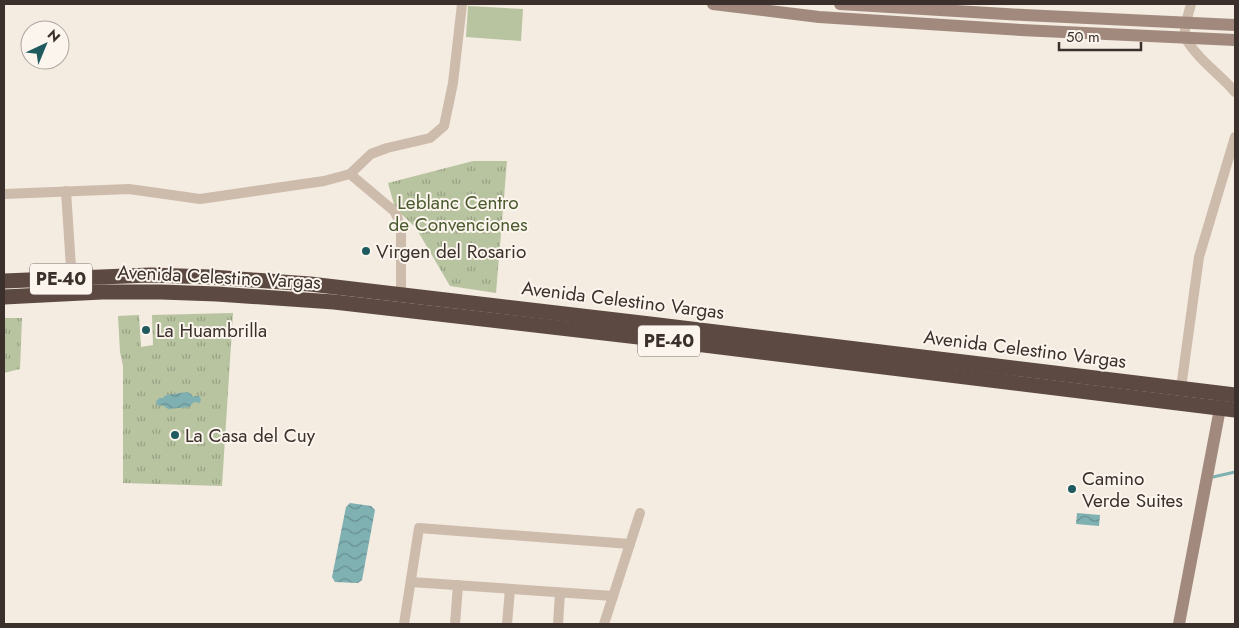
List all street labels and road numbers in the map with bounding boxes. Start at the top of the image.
street label: Avenida Celestino Vargas [117,258,322,296]
road number: PE-40 [30,264,92,294]
street label: Avenida Celestino Vargas [520,274,726,326]
street label: Avenida Celestino Vargas [922,323,1128,375]
road number: PE-40 [638,326,700,356]

